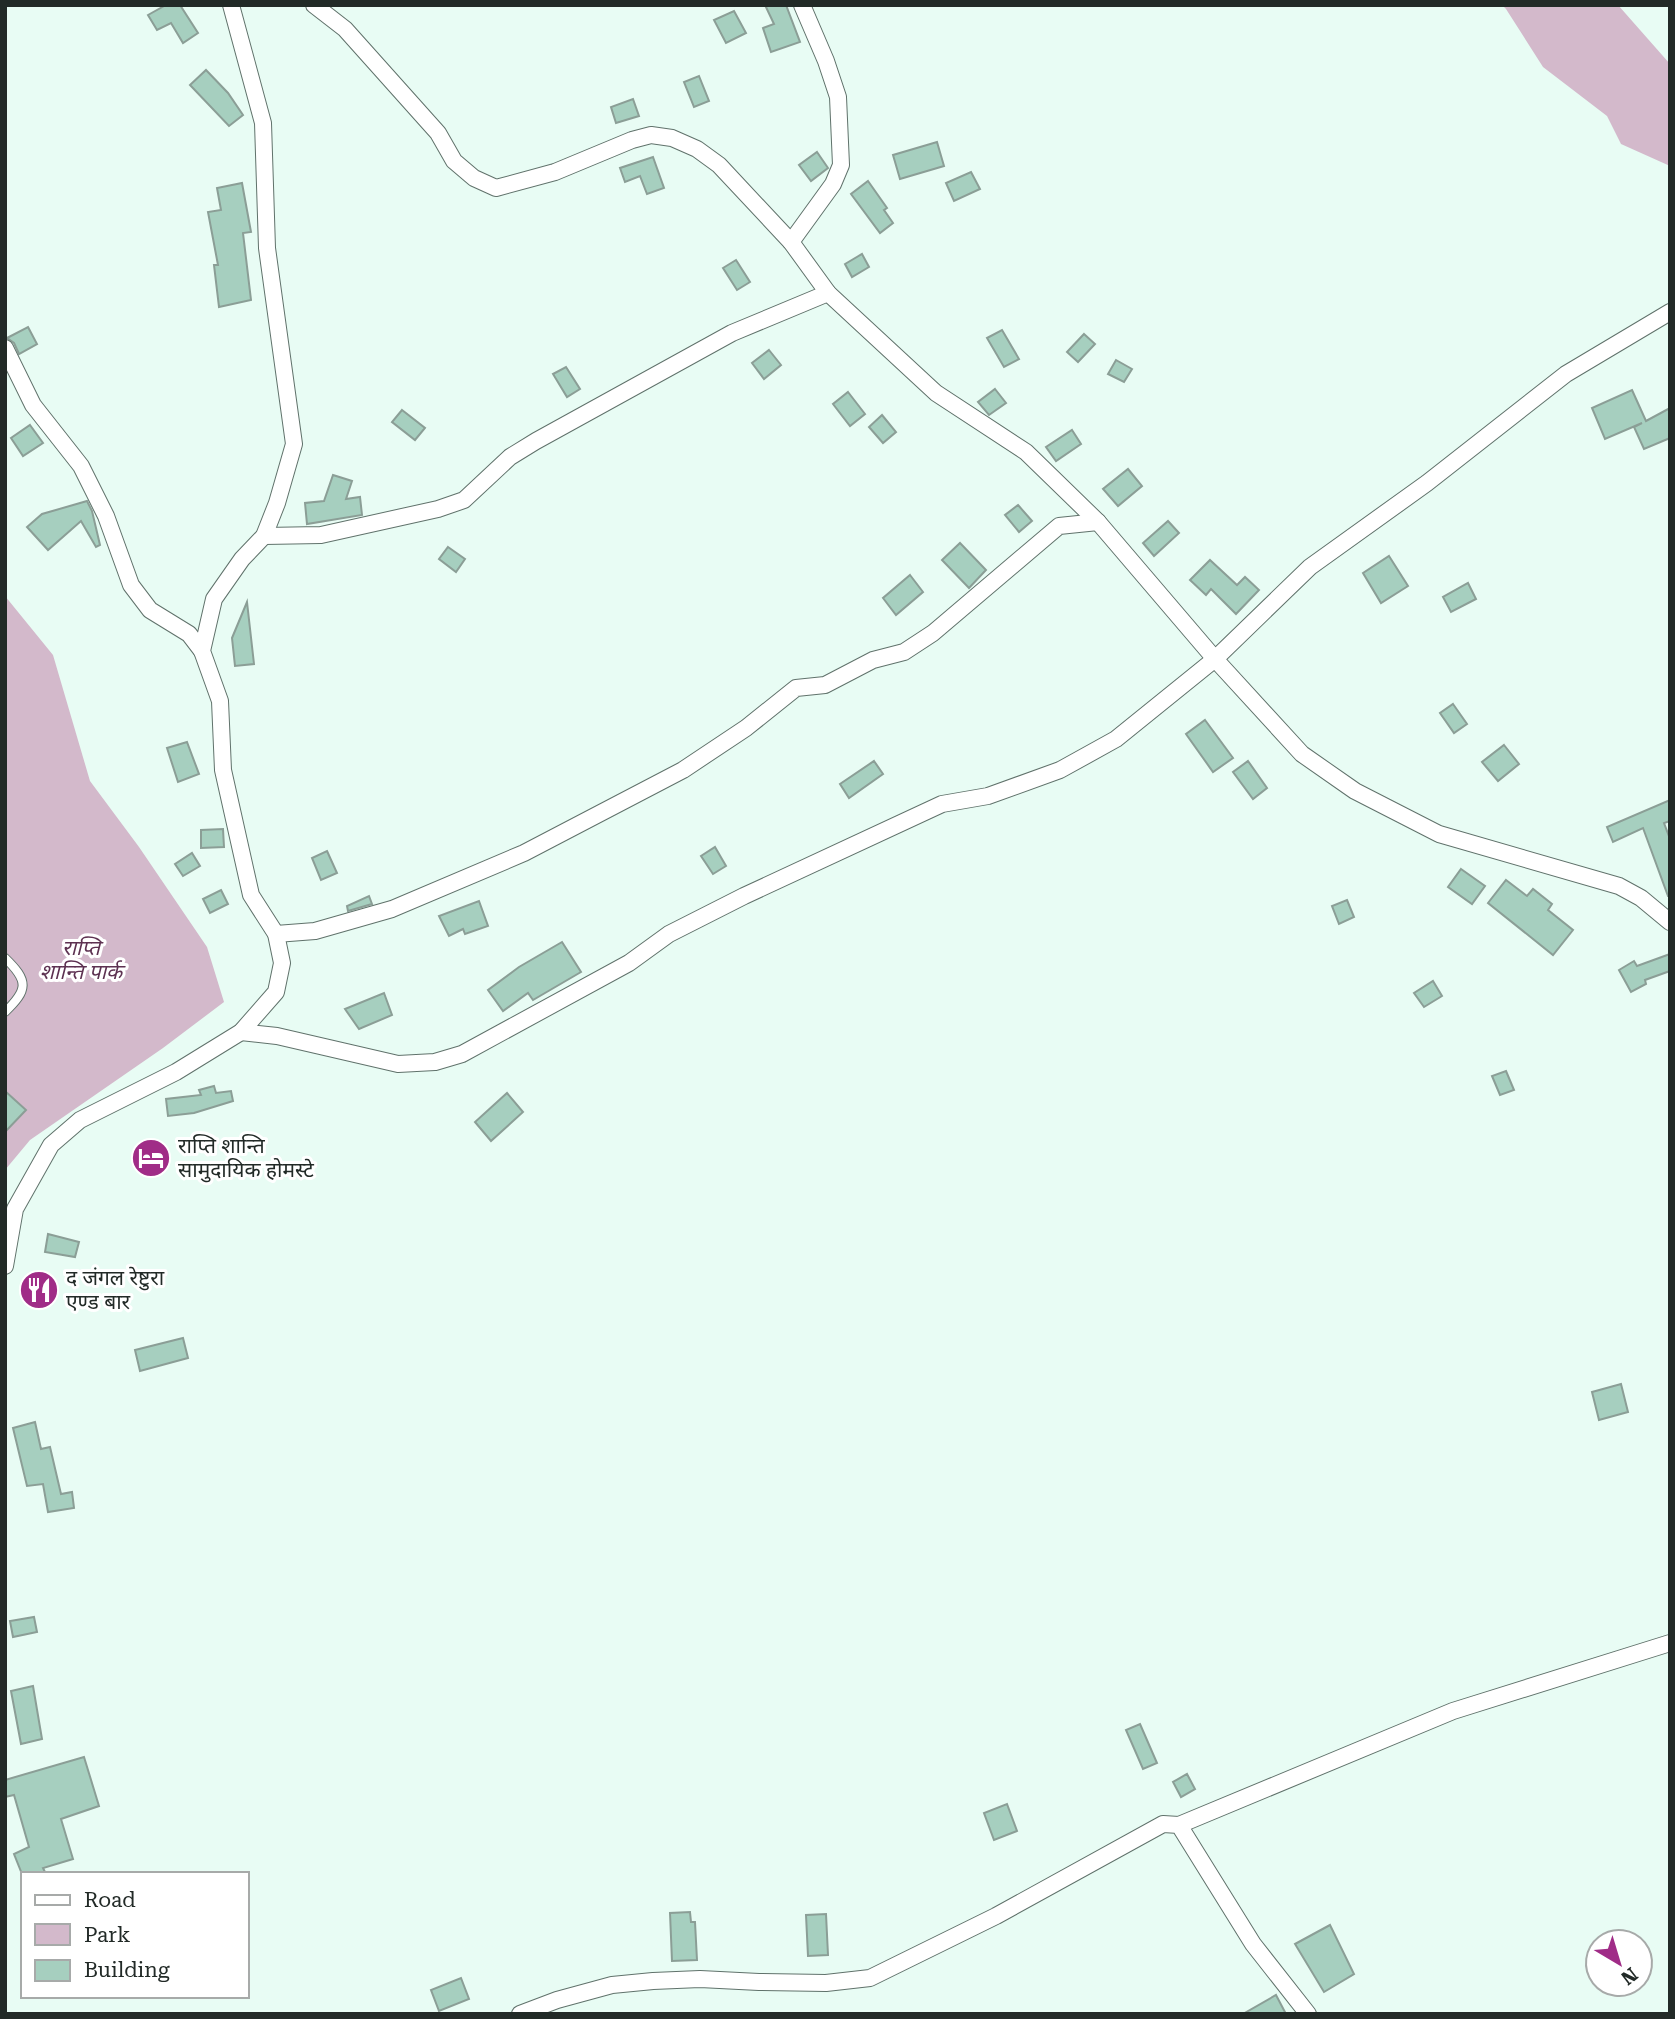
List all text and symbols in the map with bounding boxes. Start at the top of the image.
park label: राप्ति शान्ति पार्क [40,936,126,984]
place label: राप्ति शान्ति सामुदायिक होमस्टे [178,1134,314,1183]
hotel icon: राप्ति शान्ति सामुदायिक होमस्टे [130,1137,172,1179]
place label: द जंगल रेष्टुरा एण्ड बार [66,1266,165,1314]
restaurant icon: द जंगल रेष्टुरा एण्ड बार [18,1269,60,1311]
legend [21,1872,248,1998]
text: Road [84,1888,136,1912]
text: Park [84,1923,130,1947]
north arrow [1584,1928,1654,1998]
text: Building [84,1958,170,1982]
text: N [1616,1962,1642,1990]

